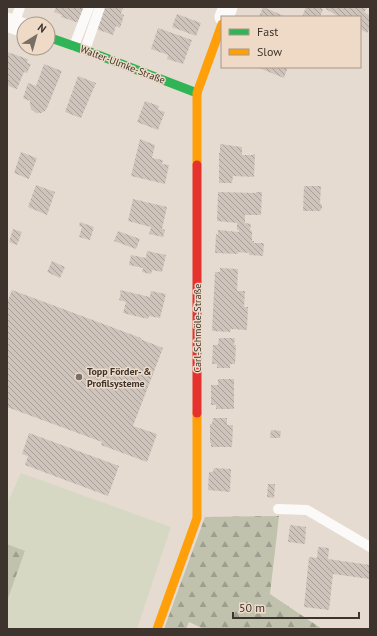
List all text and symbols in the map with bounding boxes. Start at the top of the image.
north arrow [16,16,56,56]
legend [221,16,361,68]
text: N [35,20,49,36]
text: Fast [257,24,278,39]
street label: Walter-Ulmke-Straße [78,42,167,87]
text: Slow [257,44,282,59]
street label: Carl-Schmöle-Straße [191,284,204,372]
place label: Topp Förder- & Profilsysteme [87,365,152,390]
marker: Topp Förder- & Profilsysteme [74,372,84,382]
scale bar [233,594,359,620]
text: 50 m [239,600,265,615]

